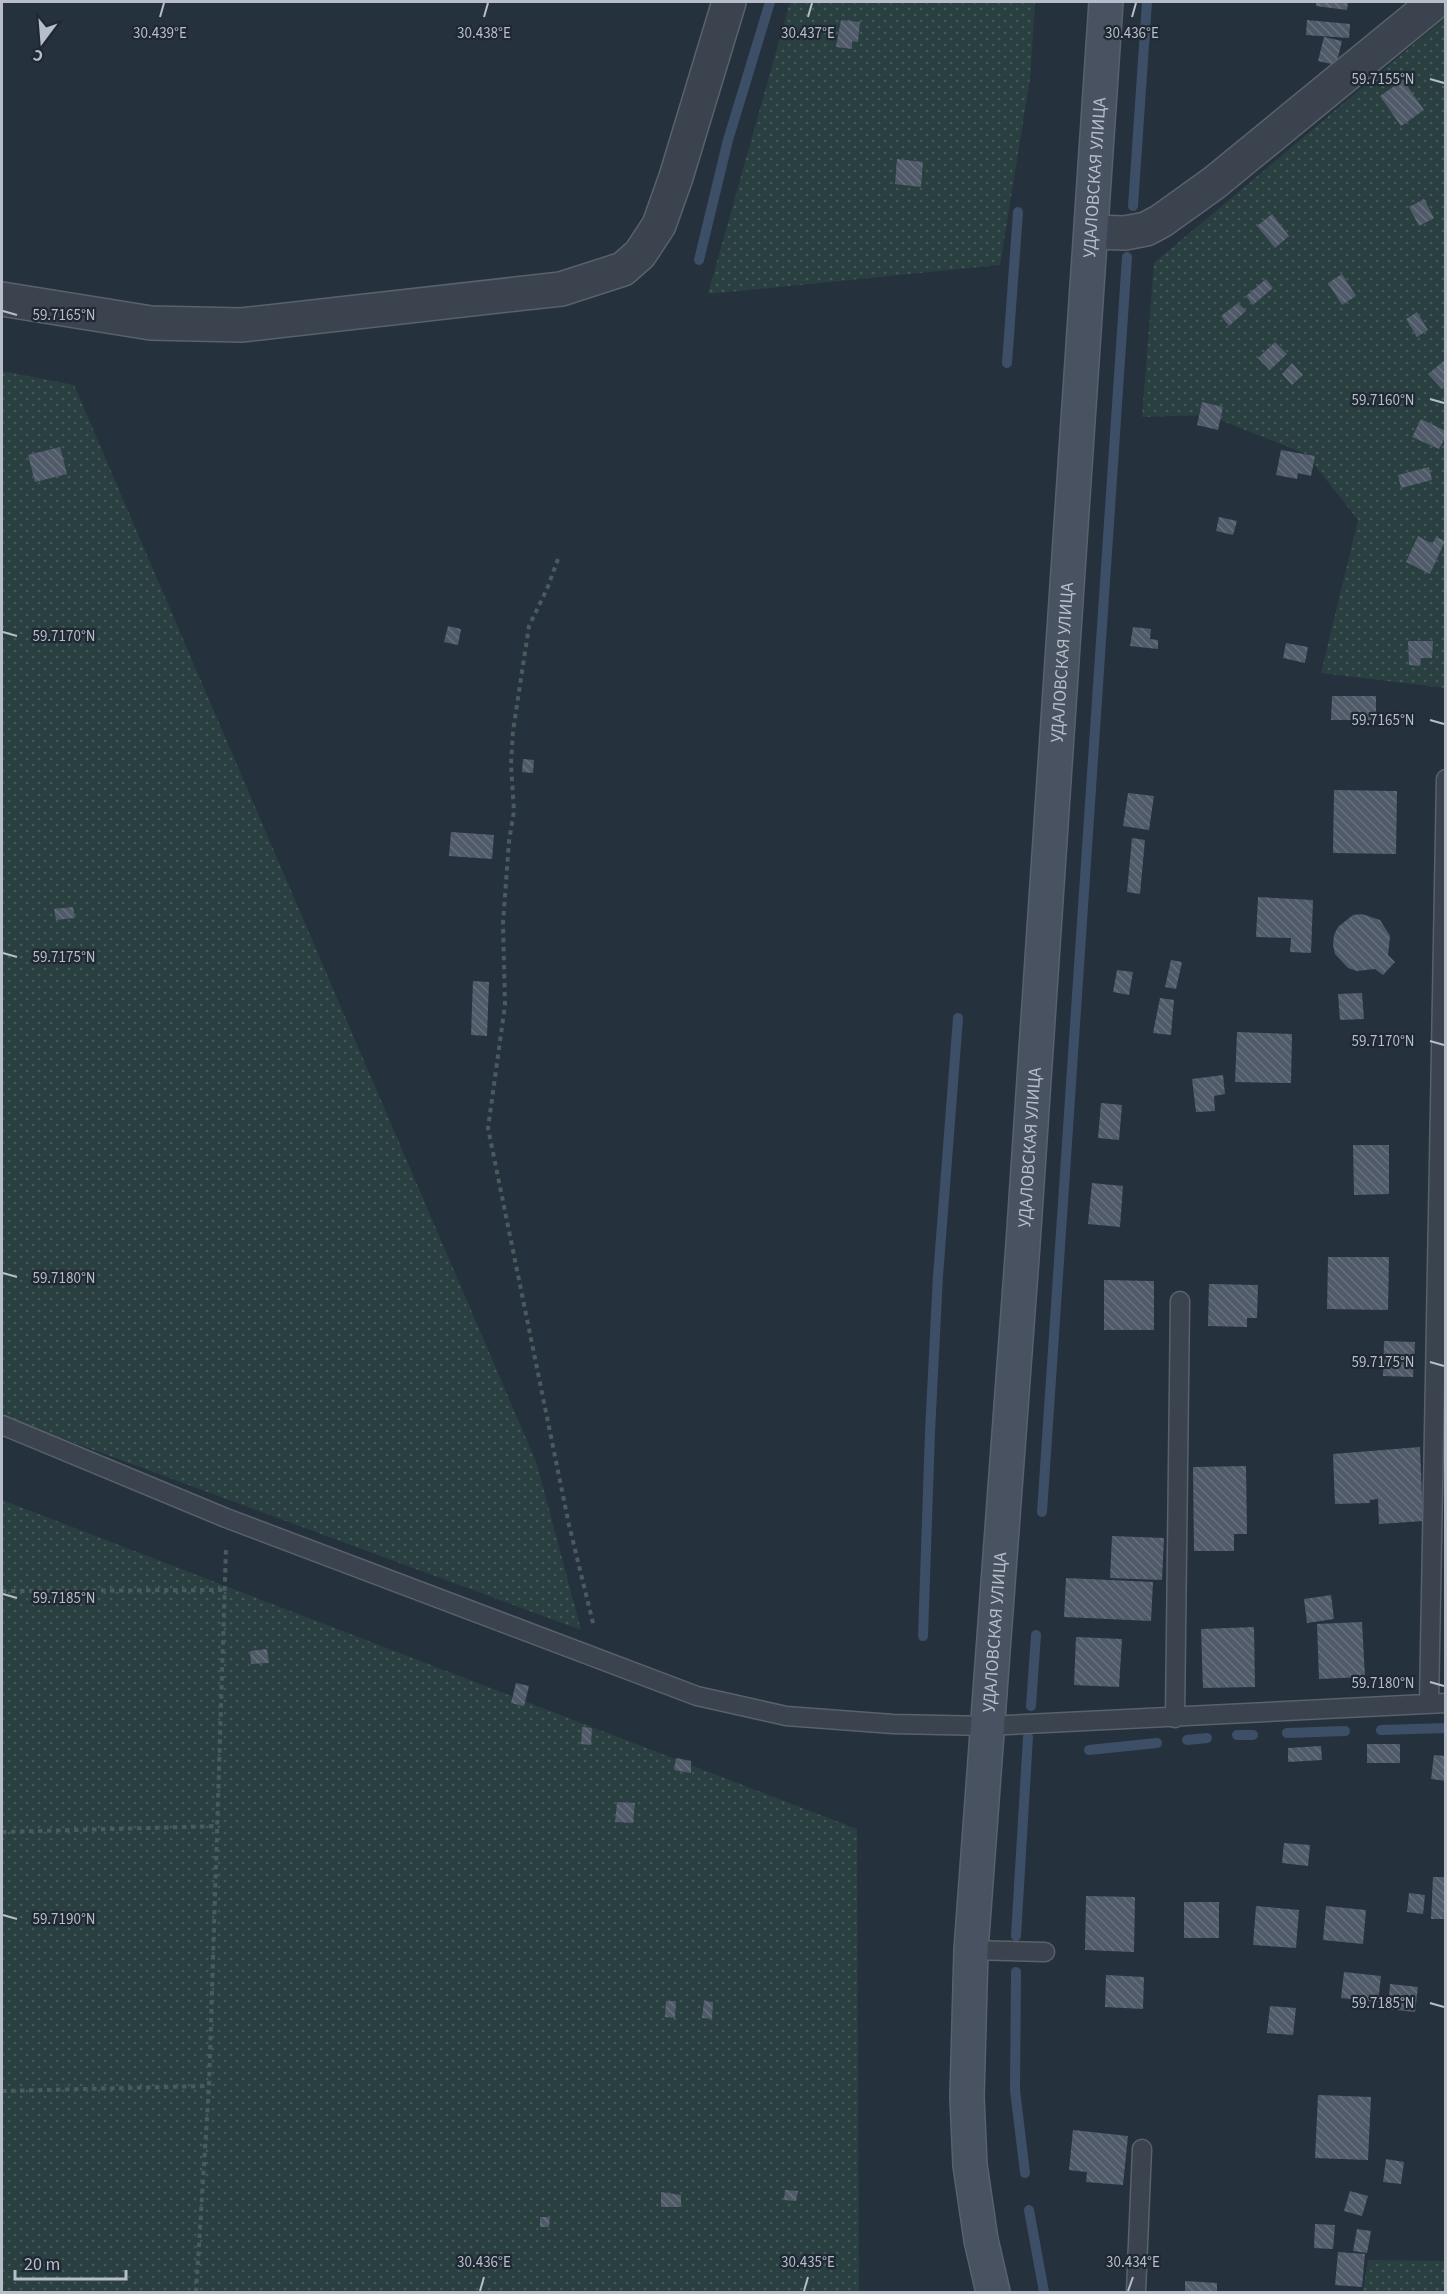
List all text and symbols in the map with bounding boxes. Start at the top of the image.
north arrow [12,12,72,72]
text: 30.439°E [133,23,187,44]
text: 30.438°E [457,23,511,44]
text: 30.437°E [781,23,835,44]
text: 30.436°E [1105,23,1159,44]
text: С [31,44,46,67]
text: 59.7155°N [1351,69,1415,90]
street label: УДАЛОВСКАЯ УЛИЦА [1076,96,1112,259]
text: 59.7165°N [32,305,96,326]
text: 59.7160°N [1351,390,1415,411]
street label: УДАЛОВСКАЯ УЛИЦА [1044,581,1080,744]
text: 59.7170°N [32,626,96,647]
text: 59.7165°N [1351,710,1415,731]
text: 59.7175°N [32,947,96,968]
text: 59.7170°N [1351,1031,1415,1052]
street label: УДАЛОВСКАЯ УЛИЦА [1012,1066,1047,1228]
text: 59.7180°N [32,1268,96,1289]
text: 59.7175°N [1351,1352,1415,1373]
street label: УДАЛОВСКАЯ УЛИЦА [976,1551,1013,1713]
text: 59.7185°N [32,1588,96,1609]
text: 59.7180°N [1351,1673,1415,1694]
text: 59.7190°N [32,1909,96,1930]
text: 59.7185°N [1351,1993,1415,2014]
scale bar [15,2243,126,2281]
text: 20 m [24,2252,60,2277]
text: 30.436°E [457,2252,511,2273]
text: 30.435°E [781,2252,835,2273]
text: 30.434°E [1106,2252,1160,2273]

